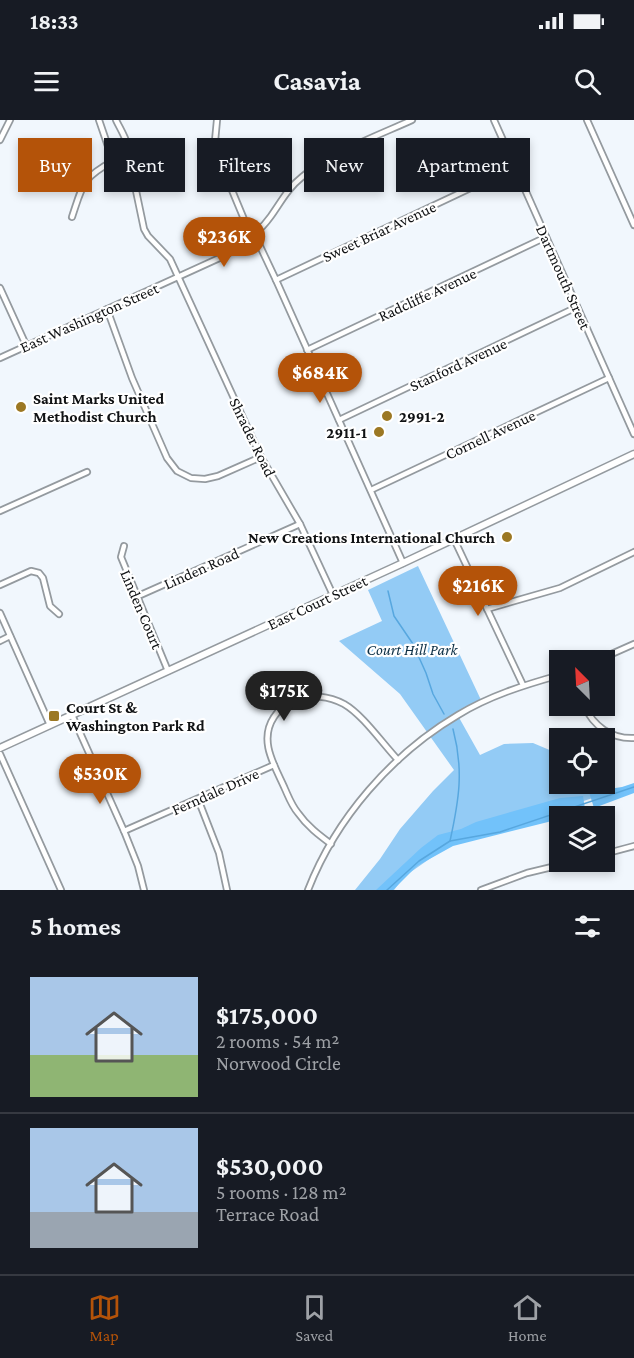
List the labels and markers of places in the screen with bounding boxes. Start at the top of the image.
pin: $236K [182,217,266,268]
pin: $684K [278,353,362,404]
place label: Saint Marks United Methodist Church [33,390,164,425]
marker: Saint Marks United Methodist Church [14,400,28,414]
place label: 2991-2 [399,408,445,425]
marker: 2991-2 [380,409,394,423]
place label: 2911-1 [326,424,367,441]
marker: 2911-1 [372,425,386,439]
place label: New Creations International Church [248,529,495,546]
marker: New Creations International Church [500,530,514,544]
pin: $216K [436,566,520,617]
pin: $175K [242,671,326,722]
place label: Court St & Washington Park Rd [65,699,205,734]
marker: Court St & Washington Park Rd [47,709,61,723]
pin: $530K [58,754,142,805]

